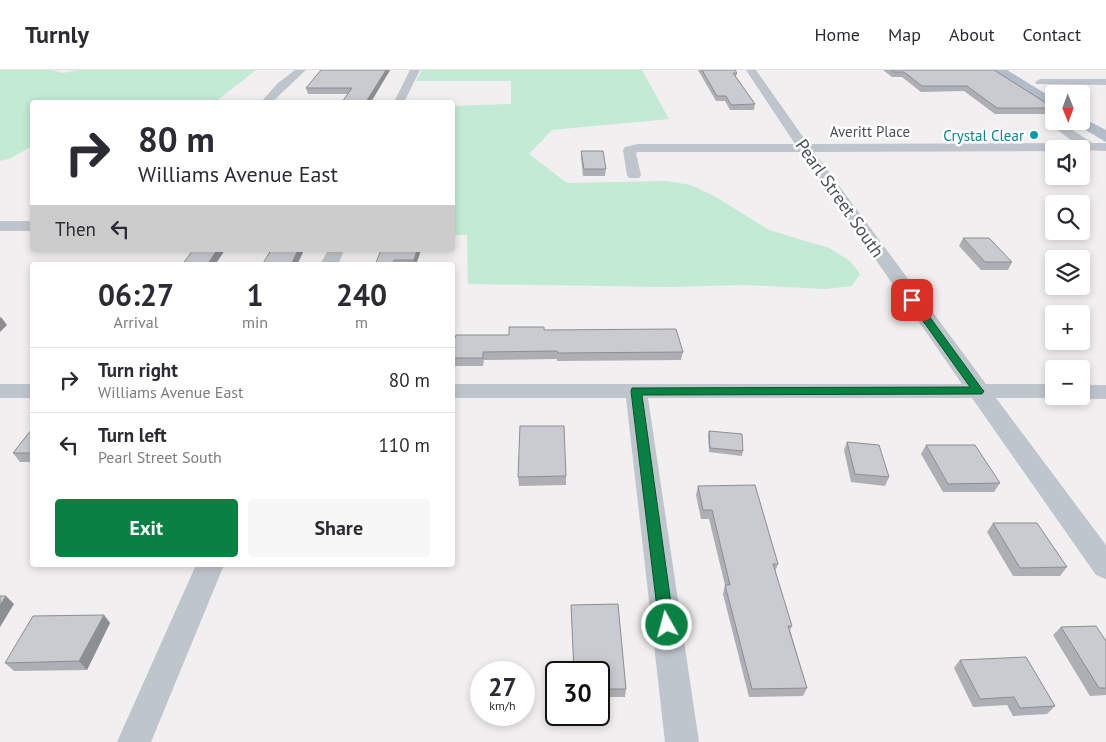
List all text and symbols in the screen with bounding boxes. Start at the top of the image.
text: Turnly [25,19,89,50]
text: Home [814,23,860,46]
text: Map [888,23,921,46]
text: About [949,23,995,46]
text: Contact [1023,23,1081,46]
north arrow [1045,85,1090,130]
map controls [1045,85,1090,405]
text: 80 m [138,116,215,162]
icon: right [55,120,120,185]
street label: Averitt Place [830,122,910,141]
place label: Crystal Clear [943,126,1024,145]
marker: Crystal Clear [1028,129,1040,141]
street label: Pearl Street South [791,134,889,262]
button: sound [1045,140,1090,185]
text: Williams Avenue East [138,160,338,188]
button: search [1045,195,1090,240]
icon: left [106,215,134,243]
text: Then [55,217,96,241]
button: layers [1045,250,1090,295]
text: 06:27 [98,275,174,314]
text: 1 [247,275,264,314]
text: 240 [336,275,387,314]
pin [891,279,933,321]
icon: arrive [898,286,926,314]
button: + [1045,305,1090,350]
text: Arrival [114,312,158,332]
text: min [242,312,268,332]
text: m [355,312,368,332]
text: Turn right [98,358,178,382]
button: − [1045,360,1090,405]
icon: right [55,366,83,394]
text: 80 m [389,368,430,392]
text: Williams Avenue East [98,382,244,402]
text: Turn left [98,423,167,447]
icon: left [55,431,83,459]
text: 110 m [378,433,430,457]
text: Pearl Street South [98,447,222,467]
button: Exit [55,499,238,557]
button: Share [248,499,430,557]
position arrow [640,598,692,650]
speed limit sign: 30 [545,661,610,726]
text: 27 [488,671,517,703]
text: km/h [489,698,516,713]

